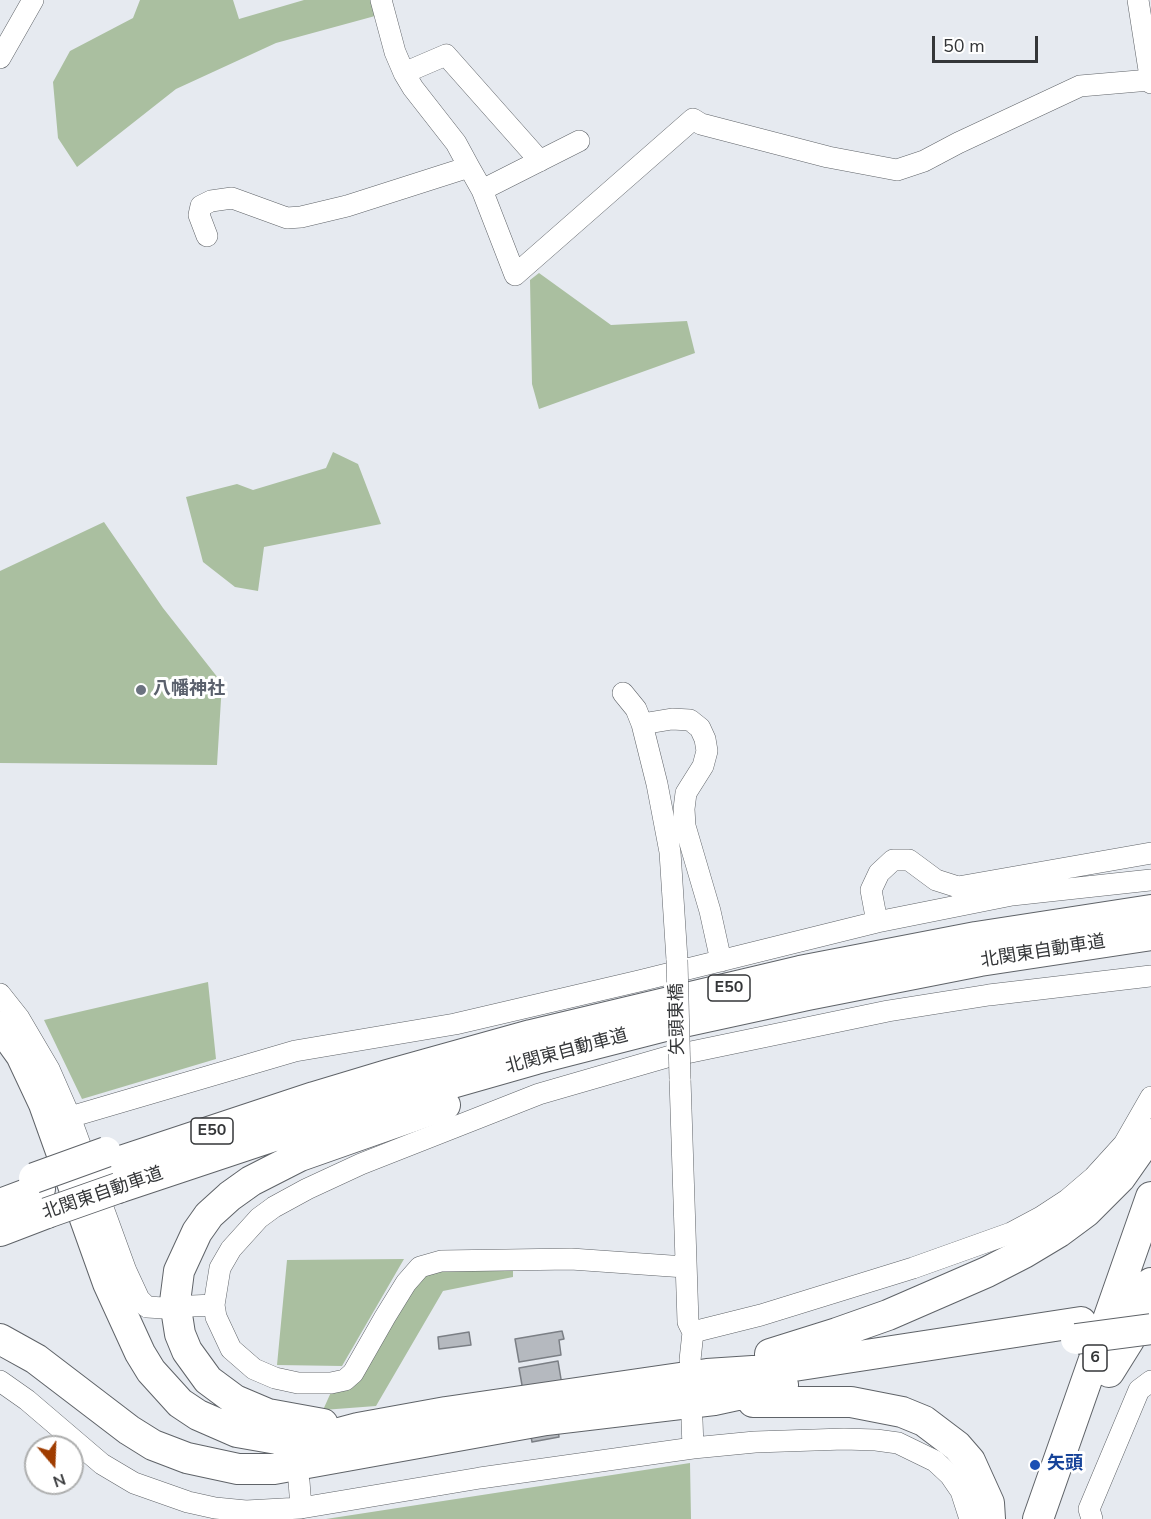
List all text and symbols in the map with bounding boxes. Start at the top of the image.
scale bar [935,24,1042,62]
text: 50 m [943,34,985,58]
place label: 八幡神社 [153,679,225,701]
marker: 八幡神社 [134,683,148,697]
street label: 北関東自動車道 [979,931,1107,973]
road number: E50 [708,975,750,1001]
street label: 矢頭東橋 [667,983,689,1055]
street label: 北関東自動車道 [503,1025,631,1079]
road number: E50 [191,1118,233,1144]
street label: 北関東自動車道 [40,1163,166,1225]
road number: 6 [1083,1345,1107,1371]
north arrow [24,1435,84,1495]
place label: 矢頭 [1047,1454,1083,1476]
marker: 矢頭 [1028,1458,1042,1472]
text: N [50,1468,68,1492]

